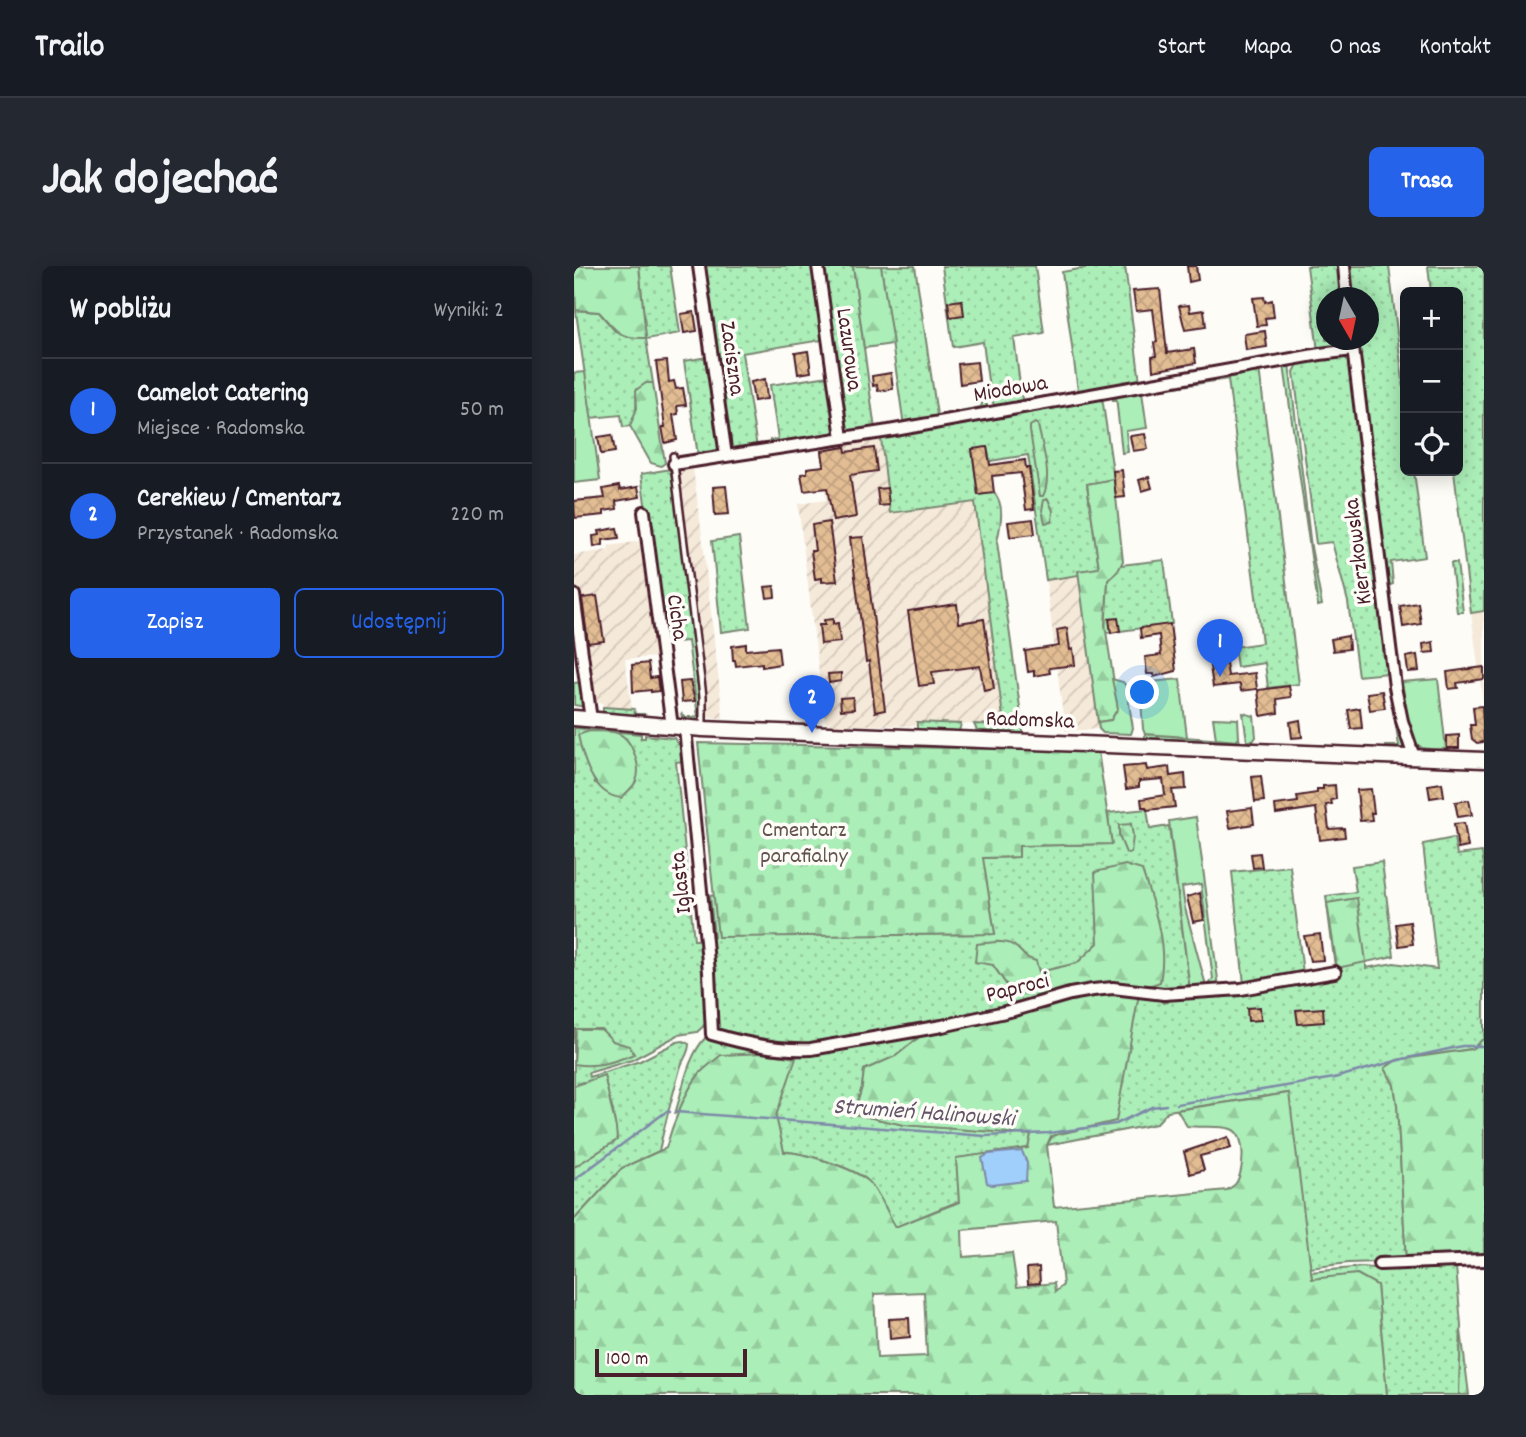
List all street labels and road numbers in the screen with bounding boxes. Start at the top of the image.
street label: Lazurowa [825,306,870,394]
street label: Zaciszna [709,319,752,399]
street label: Miodowa [971,368,1051,413]
street label: Kierzkowska [1336,495,1382,606]
street label: Cicha [656,592,695,644]
street label: Radomska [985,703,1076,740]
street label: Iglasta [663,849,702,915]
street label: Paproci [983,966,1053,1013]

